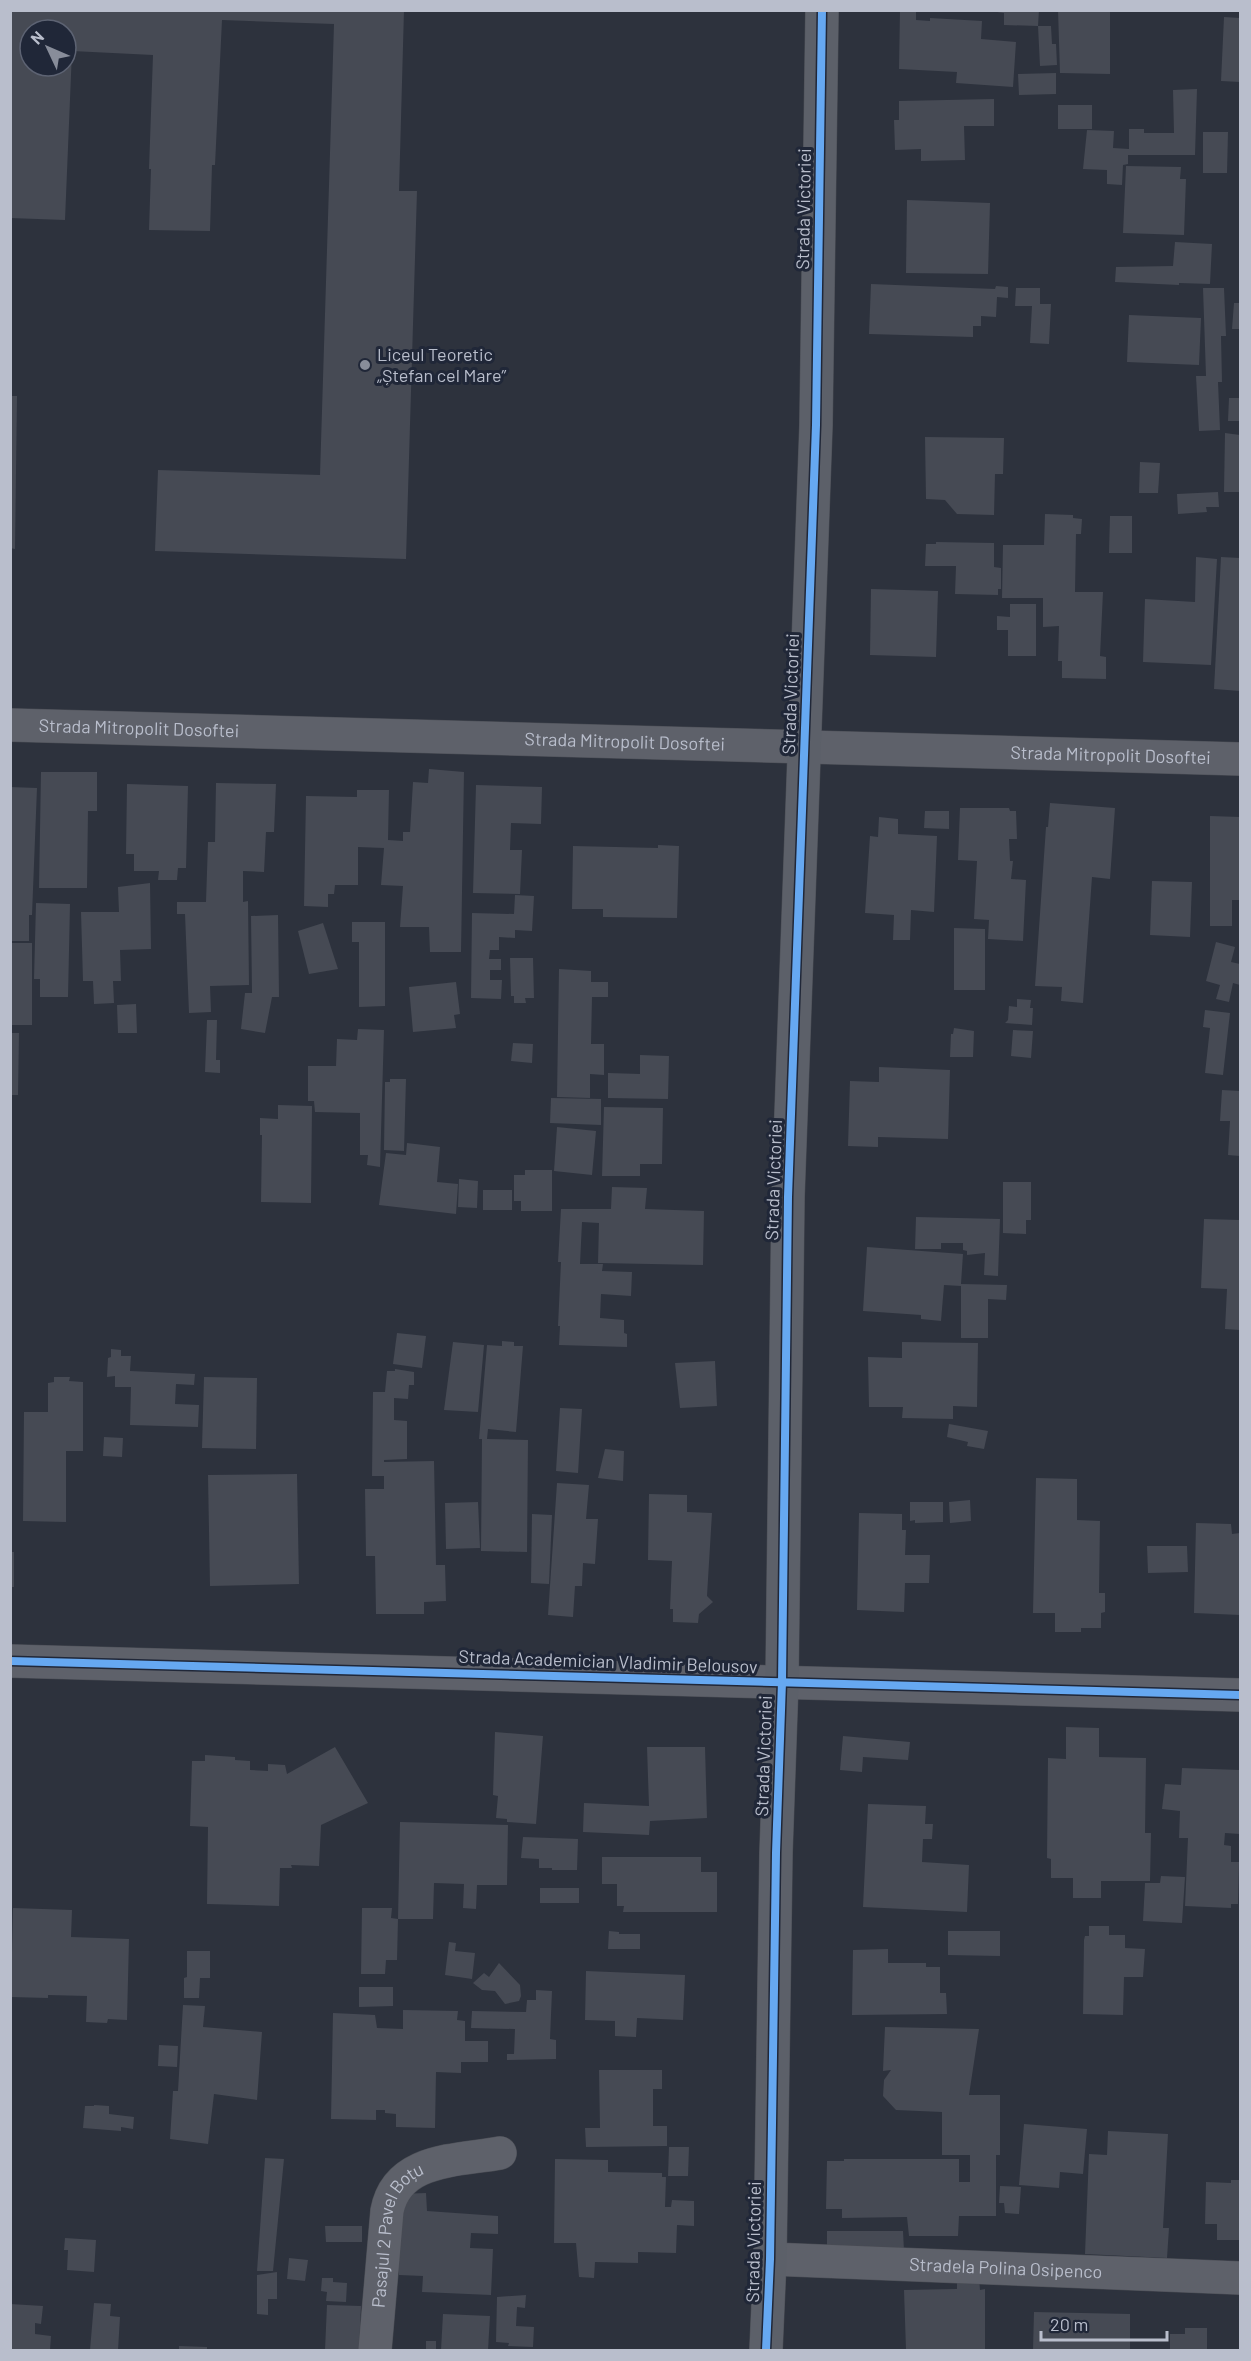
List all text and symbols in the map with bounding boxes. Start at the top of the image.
north arrow [18,18,78,78]
text: N [26,27,47,48]
street label: Strada Victoriei [791,148,815,270]
place label: Liceul Teoretic „Ștefan cel Mare” [377,343,507,386]
marker: Liceul Teoretic „Ștefan cel Mare” [358,358,372,372]
street label: Strada Victoriei [777,633,803,755]
street label: Strada Mitropolit Dosoftei [38,714,240,741]
street label: Strada Mitropolit Dosoftei [524,727,725,755]
street label: Strada Mitropolit Dosoftei [1010,741,1211,768]
street label: Strada Victoriei [760,1119,786,1241]
street label: Strada Academician Vladimir Belousov [458,1645,758,1677]
street label: Strada Victoriei [750,1695,776,1817]
street label: Pasajul 2 Pavel Boțu [367,2157,427,2309]
street label: Strada Victoriei [741,2181,765,2303]
street label: Stradela Polina Osipenco [909,2253,1103,2282]
scale bar [1041,2304,1167,2342]
text: 20 m [1050,2313,1088,2335]

